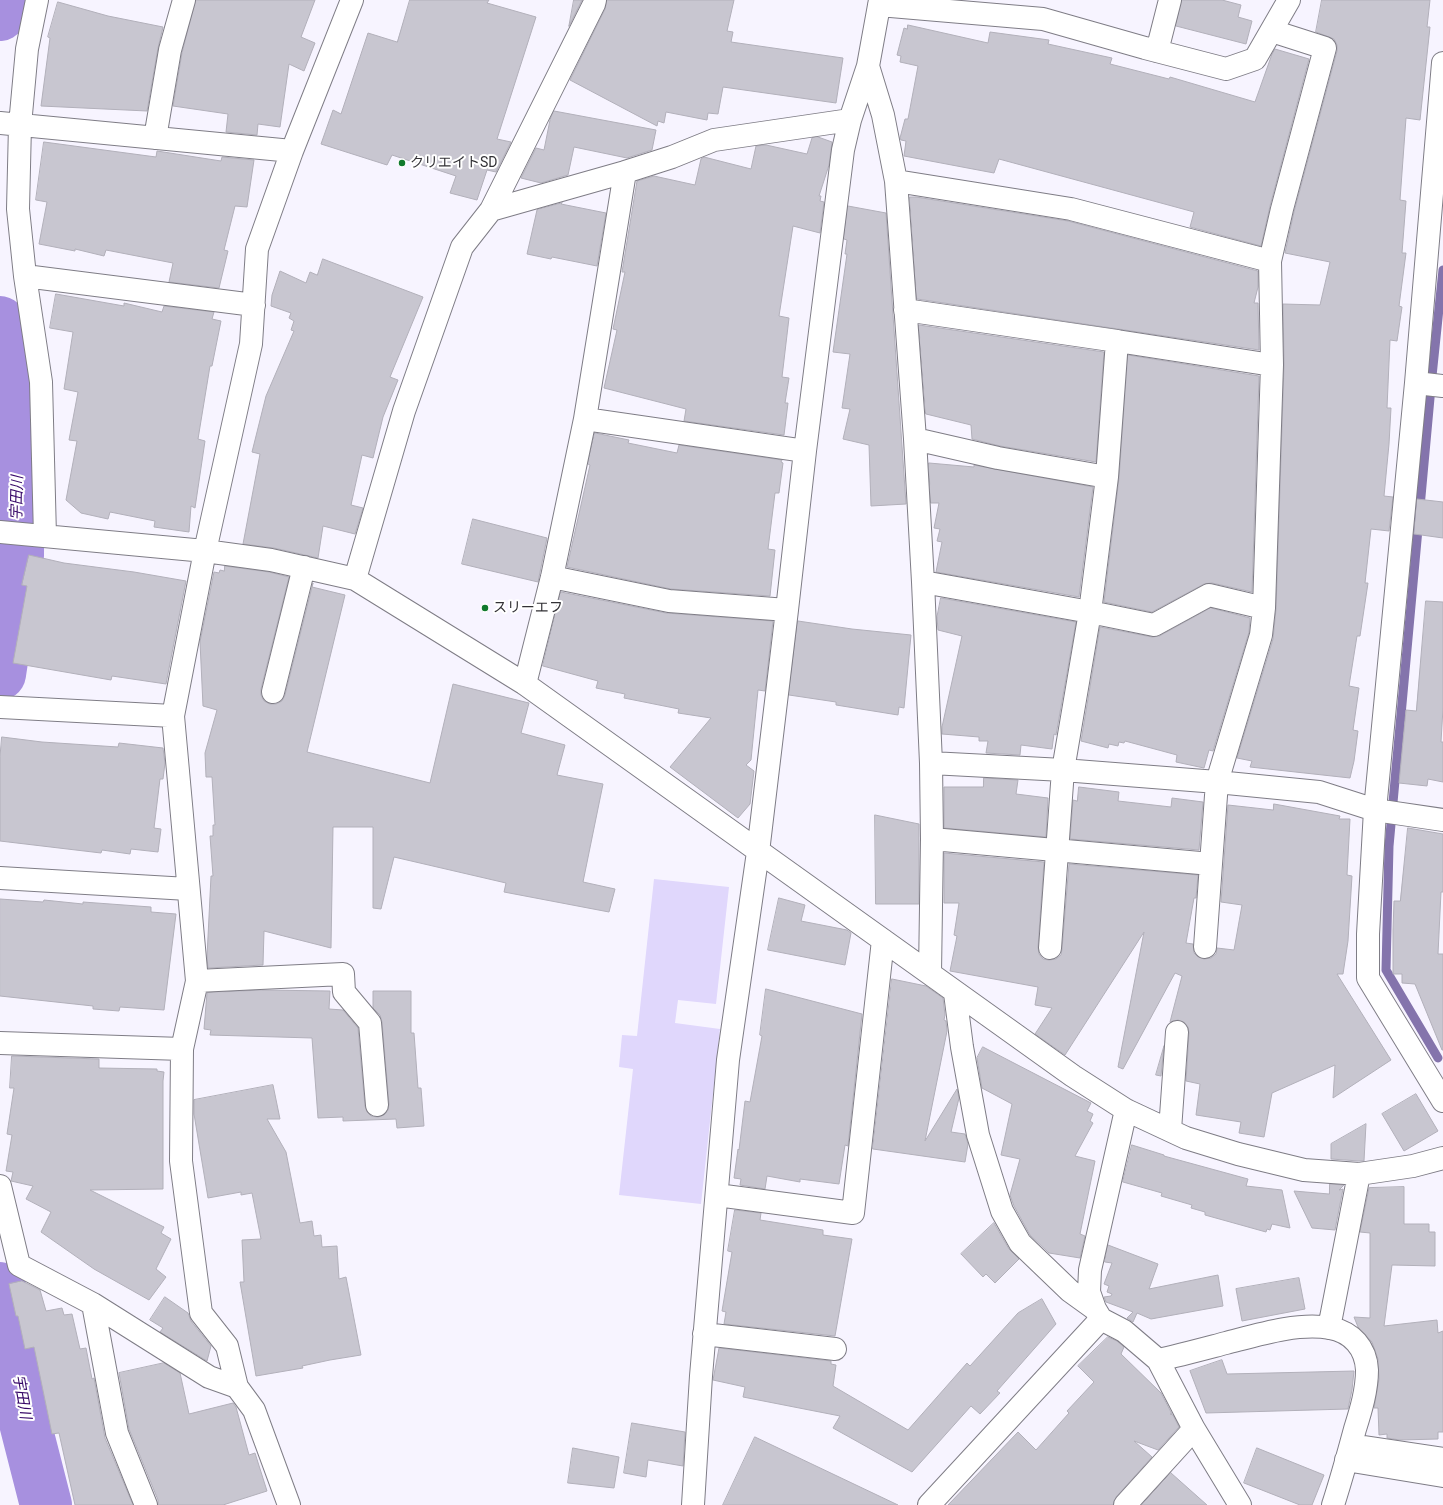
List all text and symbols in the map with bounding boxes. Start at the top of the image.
place label: クリエイトSD [410,155,497,171]
marker: クリエイトSD [397,158,407,168]
water label: 宇田川 [9,475,27,521]
place label: スリーエフ [493,600,563,616]
marker: スリーエフ [480,603,490,613]
water label: 宇田川 [8,1373,34,1421]

